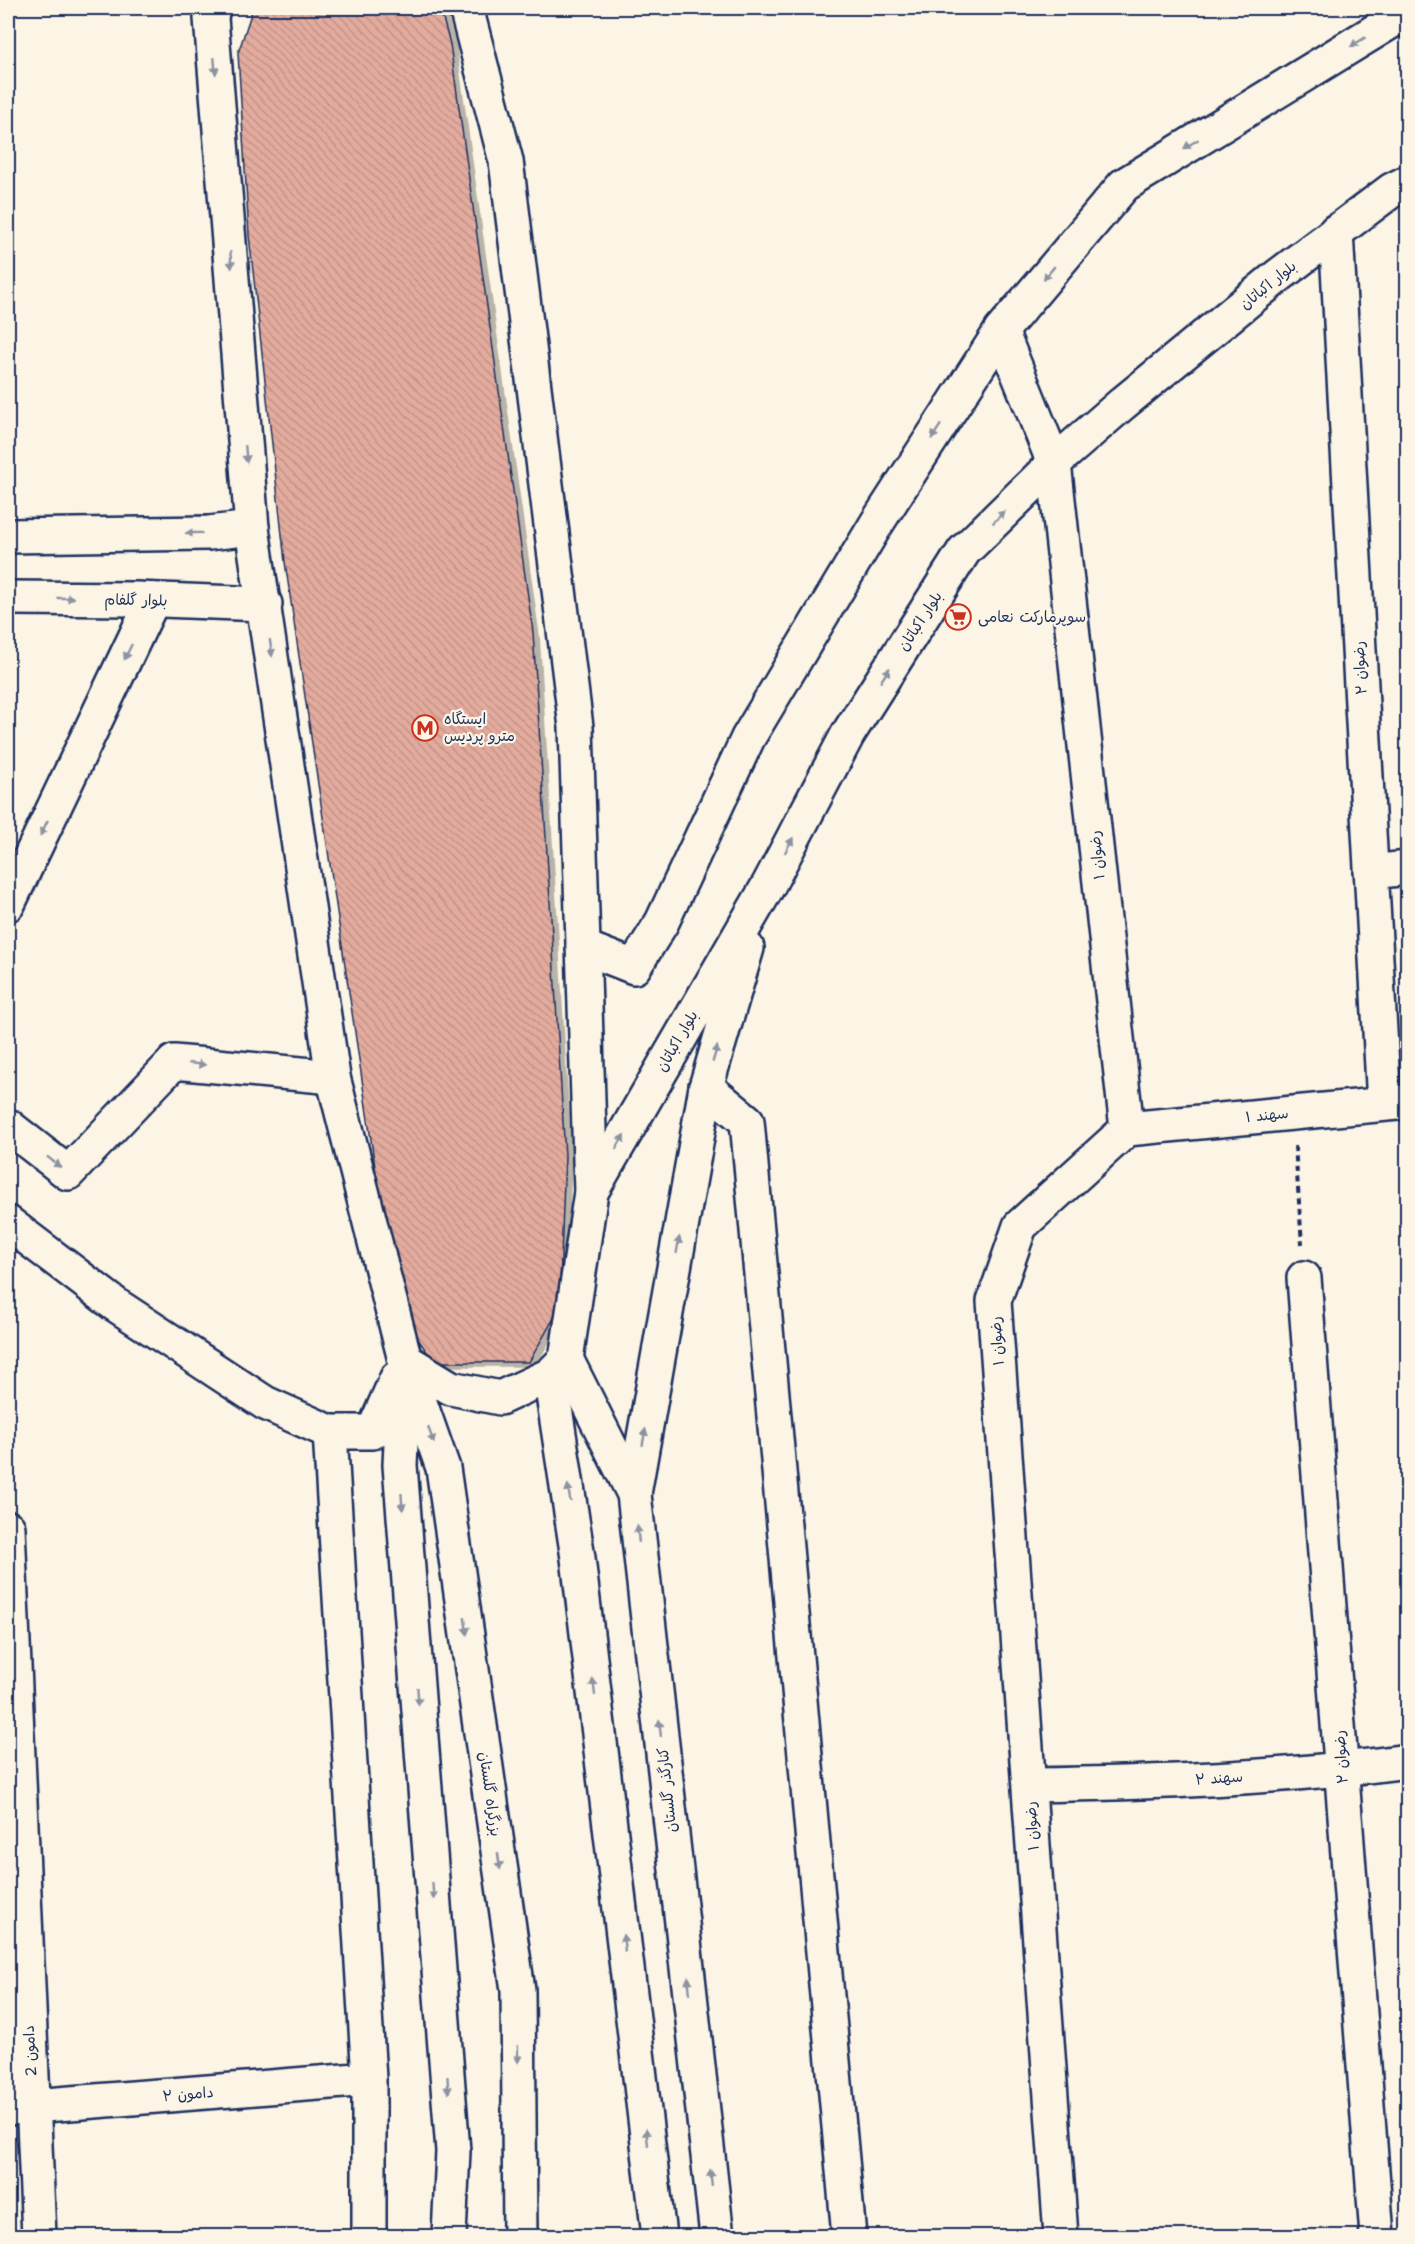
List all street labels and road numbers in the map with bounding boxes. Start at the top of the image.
street label: بلوار اکباتان [1236,256,1300,314]
street label: بلوار اکباتان [893,587,947,655]
street label: بلوار گلفام [104,589,168,612]
street label: رضوان ۲ [1349,641,1371,695]
street label: رضوان ۱ [1084,830,1110,880]
street label: بلوار اکباتان [651,1007,703,1075]
street label: سهند ۱ [1244,1103,1290,1127]
street label: رضوان ۱ [985,1316,1009,1366]
street label: رضوان ۲ [1329,1729,1353,1785]
street label: کنارگذر گلستان [653,1747,681,1833]
street label: بزرگراه گلستان [474,1750,506,1838]
street label: سهند ۲ [1194,1766,1244,1790]
street label: رضوان ۱ [1020,1801,1044,1851]
street label: دامون 2 [19,2025,41,2077]
street label: دامون ۲ [162,2082,214,2106]

